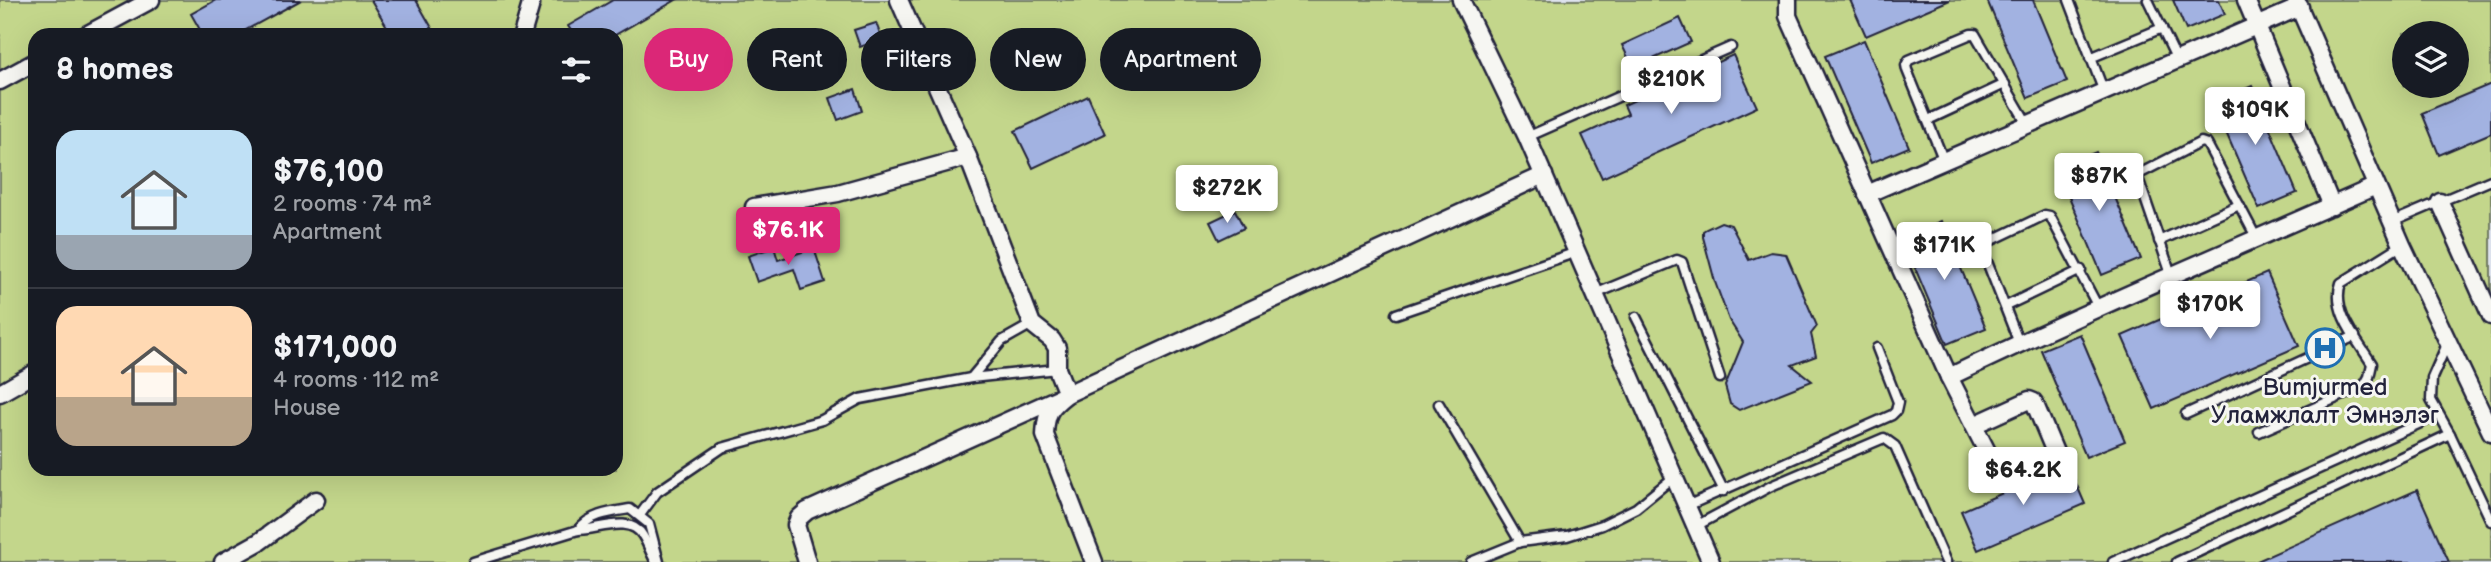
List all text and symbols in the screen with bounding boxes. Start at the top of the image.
map controls [2392,21,2469,98]
button: layers [2392,21,2469,98]
chip: Buy [644,28,733,91]
chip: Rent [747,28,847,91]
chip: Filters [861,28,976,91]
chip: New [990,28,1086,91]
chip: Apartment [1100,28,1261,91]
icon: filters [557,51,595,89]
text: 8 homes [56,52,173,88]
pin: $210K [1622,57,1720,116]
text: $210K [1637,65,1705,93]
pin: $109K [2206,88,2304,147]
text: $109K [2221,96,2289,124]
text: $76,100 [273,154,384,190]
pin: $87K [2058,154,2140,213]
icon: home [112,158,196,242]
text: $87K [2070,162,2128,190]
pin: $272K [1178,166,1276,225]
text: $272K [1192,174,1262,202]
text: 2 rooms · 74 m² [273,190,432,218]
pin: $76.1K [731,208,845,267]
text: $76.1K [752,216,824,244]
text: Apartment [273,218,382,246]
pin: $171K [1895,222,1993,282]
text: $171K [1913,231,1975,259]
pin: $170K [2161,282,2259,341]
text: $170K [2176,290,2244,318]
hospital icon: Bumjurmed Уламжлалт Эмнэлэг [2304,327,2346,369]
text: $171,000 [273,330,397,366]
icon: home [112,334,196,418]
text: 4 rooms · 112 m² [273,366,439,394]
place label: Bumjurmed Уламжлалт Эмнэлэг [2211,373,2439,430]
text: House [273,394,340,422]
pin: $64.2K [1966,448,2080,507]
text: $64.2K [1984,456,2062,484]

